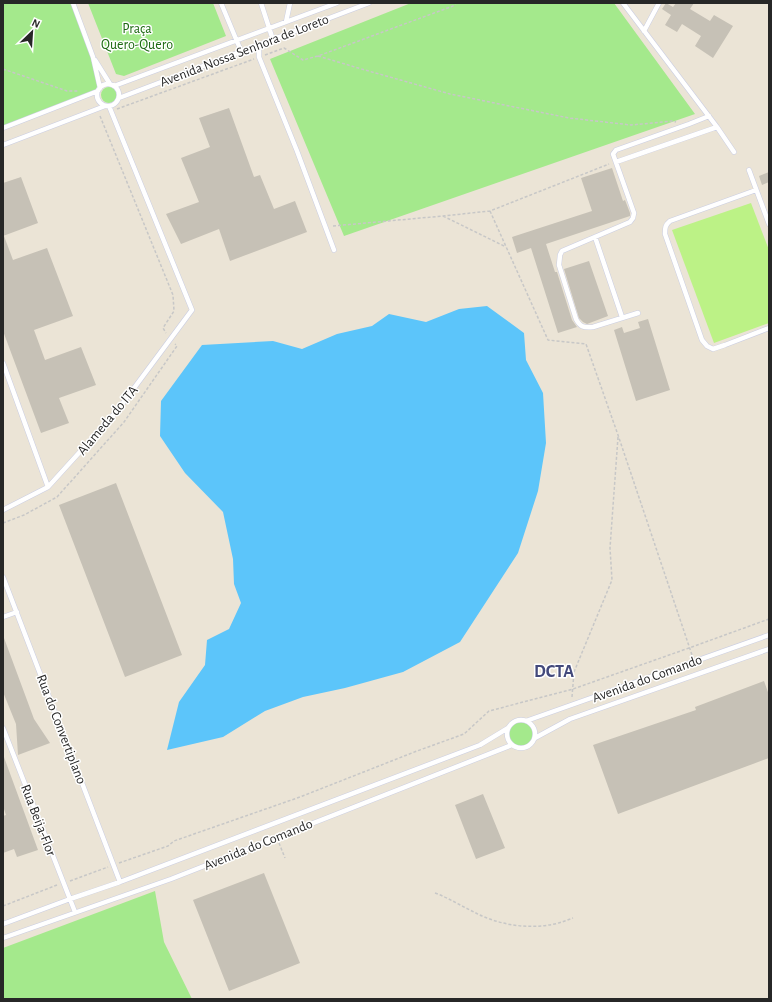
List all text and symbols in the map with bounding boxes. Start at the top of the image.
north arrow [12,12,52,52]
street label: Avenida Nossa Senhora de Loreto [158,12,331,90]
text: N [30,17,42,30]
park label: Praça Quero-Quero [101,22,173,52]
street label: Alameda do ITA [75,383,141,458]
street label: Avenida do Comando [591,653,704,705]
district label: DCTA [534,663,574,681]
street label: Rua do Convertiplano [34,673,88,786]
street label: Rua Beija-Flor [18,783,58,859]
street label: Avenida do Comando [202,817,315,873]

